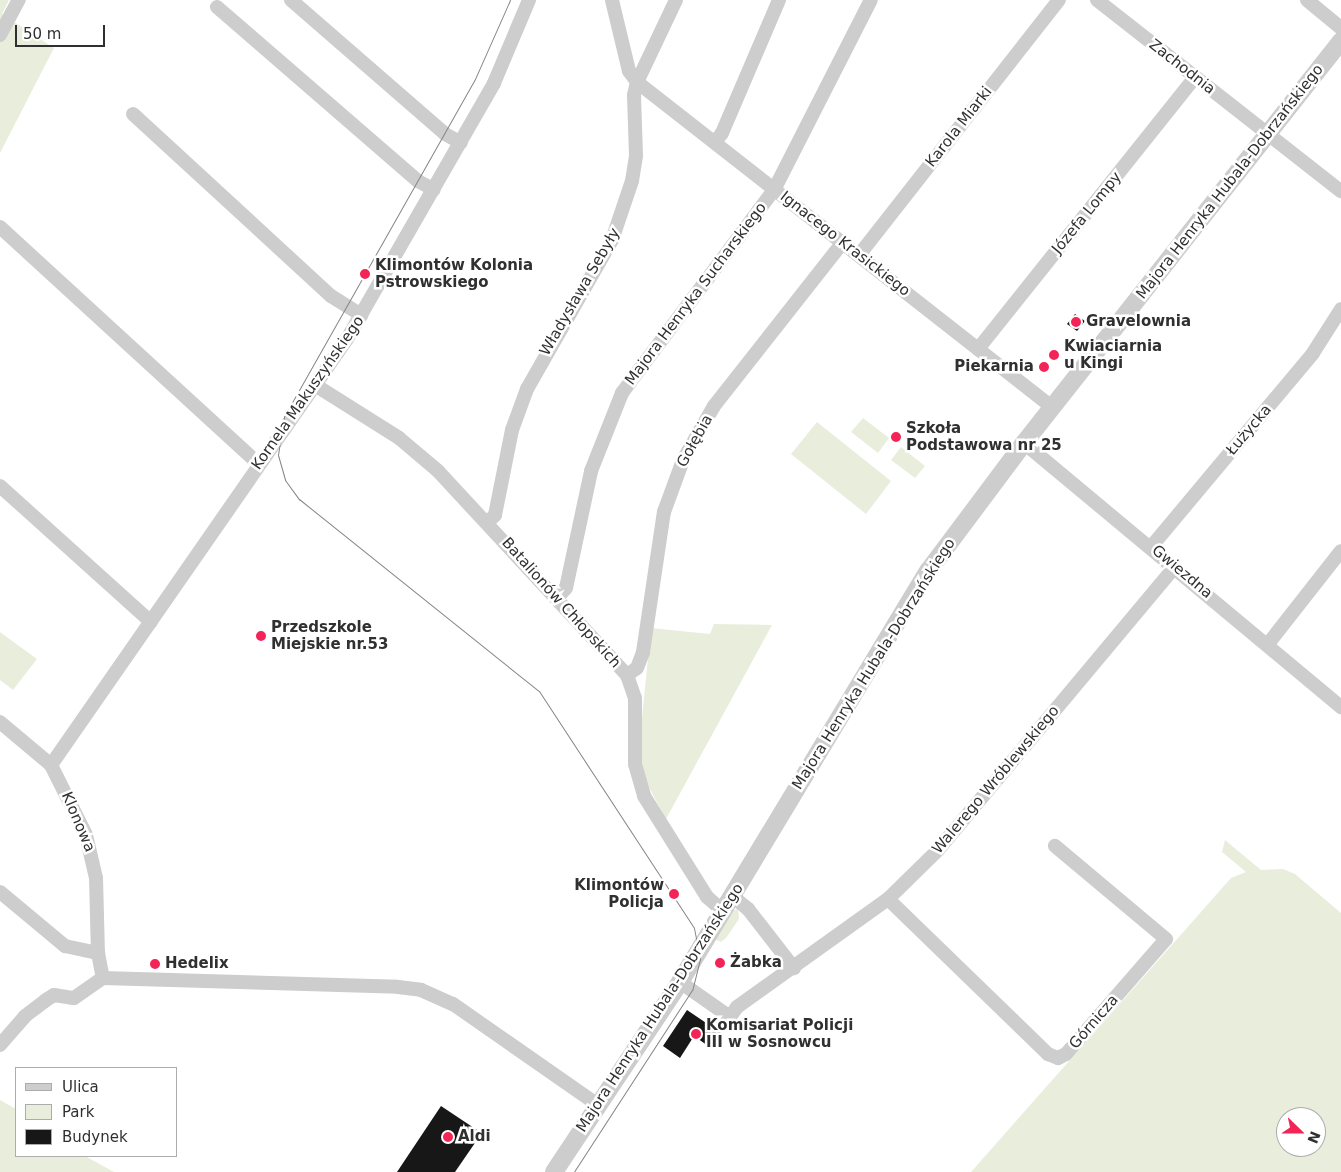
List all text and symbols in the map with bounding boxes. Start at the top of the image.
scale bar [18,15,108,47]
text: 50 m [23,25,61,43]
street label: Zachodnia [1145,36,1219,98]
street label: Majora Henryka Hubala-Dobrzańskiego [1133,61,1327,303]
street label: Karola Miarki [922,83,996,171]
street label: Józefa Lompy [1048,168,1126,258]
street label: Ignacego Krasickiego [776,188,914,300]
street label: Majora Henryka Sucharskiego [621,199,771,389]
street label: Władysława Sebyły [536,225,624,359]
place label: Klimontów Kolonia Pstrowskiego [375,256,533,291]
marker: Klimontów Kolonia Pstrowskiego [359,268,371,280]
street label: Kornela Makuszyńskiego [248,313,368,473]
place label: Gravelownia [1086,313,1191,331]
marker: Gravelownia [1070,316,1082,328]
place label: Kwiaciarnia u Kingi [1064,337,1162,372]
marker: Kwiaciarnia u Kingi [1048,349,1060,361]
place label: Piekarnia [954,358,1034,376]
marker: Piekarnia [1038,361,1050,373]
street label: Łużycka [1223,401,1275,459]
street label: Gołębia [673,412,717,470]
place label: Szkoła Podstawowa nr 25 [906,419,1062,454]
marker: Szkoła Podstawowa nr 25 [890,431,902,443]
street label: Batalionów Chłopskich [498,534,624,672]
street label: Majora Henryka Hubala-Dobrzańskiego [789,535,959,793]
street label: Gwiezdna [1148,542,1216,602]
place label: Przedszkole Miejskie nr.53 [271,618,388,653]
marker: Przedszkole Miejskie nr.53 [255,630,267,642]
street label: Walerego Wróblewskiego [929,702,1063,858]
street label: Klonowa [57,789,99,855]
place label: Klimontów Policja [574,876,664,911]
street label: Majora Henryka Hubala-Dobrzańskiego [573,880,747,1136]
marker: Klimontów Policja [668,888,680,900]
place label: Żabka [730,954,782,972]
place label: Hedelix [165,955,229,973]
marker: Żabka [714,957,726,969]
marker: Hedelix [149,958,161,970]
street label: Górnicza [1066,991,1122,1053]
place label: Komisariat Policji III w Sosnowcu [706,1016,853,1051]
marker: Komisariat Policji III w Sosnowcu [690,1028,702,1040]
legend [15,1067,178,1157]
text: Ulica [62,1078,99,1096]
text: Park [62,1103,94,1121]
north arrow [1276,1107,1326,1157]
text: Budynek [62,1128,128,1146]
place label: Aldi [458,1128,491,1146]
text: N [1304,1129,1324,1146]
marker: Aldi [442,1131,454,1143]

